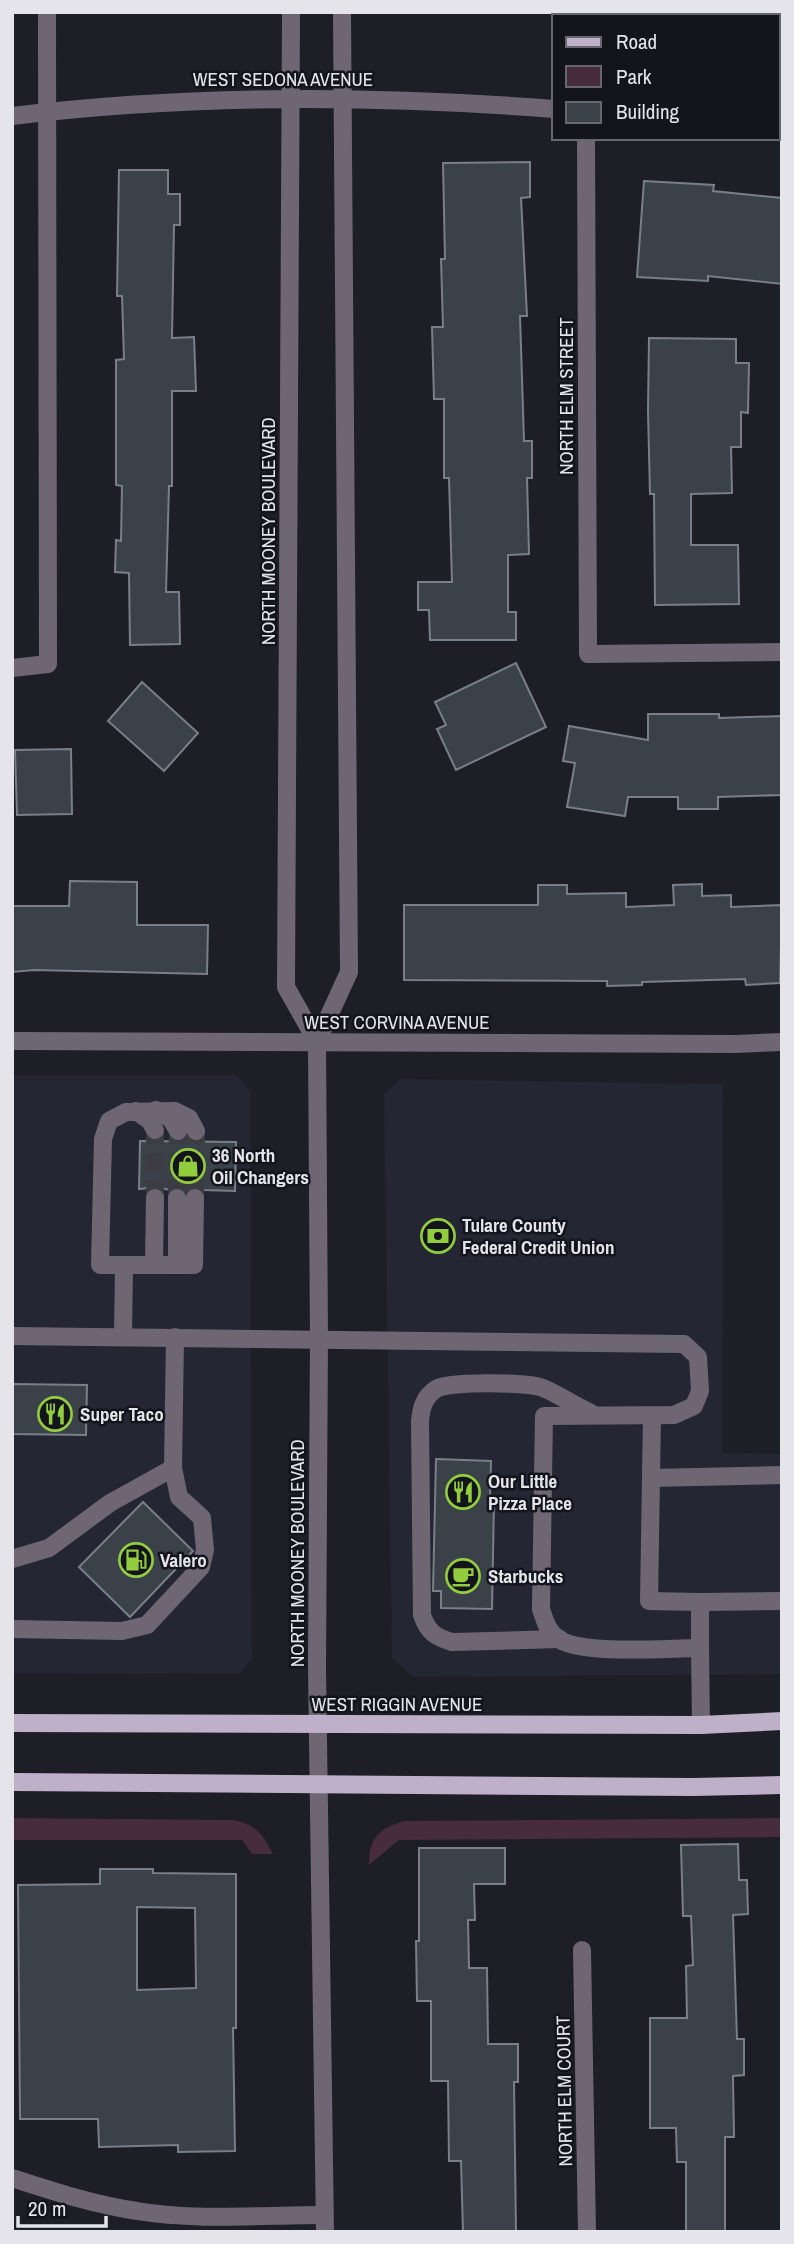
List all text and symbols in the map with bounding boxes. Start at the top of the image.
legend [552,14,780,140]
text: Road [616,27,657,56]
text: Park [616,62,652,91]
street label: WEST SEDONA AVENUE [193,66,373,92]
text: Building [616,97,680,126]
street label: NORTH ELM STREET [553,317,579,475]
street label: NORTH MOONEY BOULEVARD [255,417,281,645]
street label: WEST CORVINA AVENUE [304,1009,490,1035]
place label: 36 North Oil Changers [212,1142,309,1190]
shop icon: 36 North Oil Changers [169,1147,207,1185]
place label: Tulare County Federal Credit Union [462,1212,614,1260]
bank icon: Tulare County Federal Credit Union [419,1217,457,1255]
restaurant icon: Super Taco [36,1395,74,1433]
place label: Super Taco [80,1401,164,1427]
street label: NORTH MOONEY BOULEVARD [284,1439,310,1667]
place label: Our Little Pizza Place [488,1468,572,1516]
restaurant icon: Our Little Pizza Place [444,1473,482,1511]
fuel station icon: Valero [117,1541,155,1579]
place label: Valero [160,1547,207,1573]
cafe icon: Starbucks [444,1557,482,1595]
place label: Starbucks [488,1563,563,1589]
street label: WEST RIGGIN AVENUE [312,1691,482,1717]
street label: NORTH ELM COURT [550,2015,578,2167]
scale bar [18,2184,105,2228]
text: 20 m [28,2194,66,2223]

